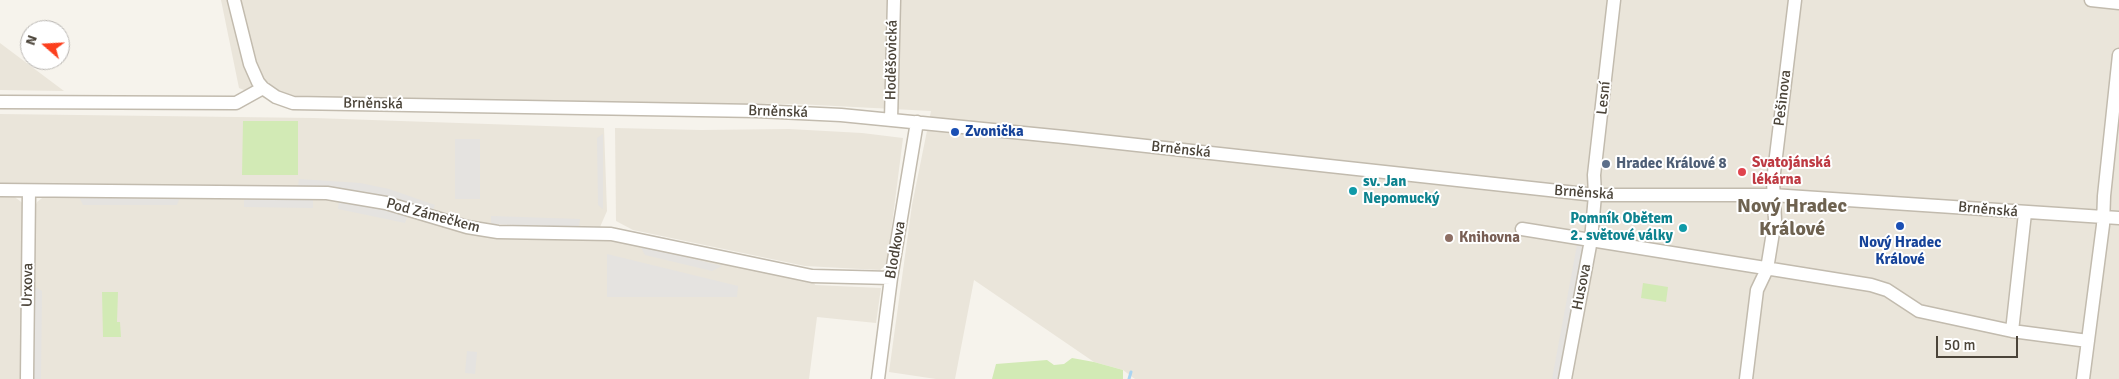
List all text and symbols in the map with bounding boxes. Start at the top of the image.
north arrow [20,20,70,70]
street label: Hoděšovická [882,20,902,100]
text: N [22,33,41,48]
street label: Pešinova [1771,69,1795,127]
street label: Lesní [1593,80,1615,116]
street label: Brněnská [343,94,403,114]
street label: Brněnská [748,102,808,122]
place label: Zvonička [965,123,1024,141]
marker: Zvonička [949,126,961,138]
street label: Brněnská [1150,138,1212,162]
place label: Svatojánská lékárna [1752,154,1831,189]
place label: Hradec Králové 8 [1616,155,1727,173]
marker: Hradec Králové 8 [1600,158,1612,170]
marker: Svatojánská lékárna [1736,166,1748,178]
place label: sv. Jan Nepomucký [1363,173,1440,208]
street label: Brněnská [1553,182,1615,204]
marker: sv. Jan Nepomucký [1347,185,1359,197]
street label: Pod Zámečkem [384,195,482,237]
district label: Nový Hradec Králové [1737,195,1847,242]
street label: Brněnská [1957,198,2019,222]
place label: Pomník Obětem 2. světové války [1570,210,1673,245]
street label: Blodkova [882,220,910,280]
marker: Nový Hradec Králové [1894,220,1906,232]
marker: Pomník Obětem 2. světové války [1677,222,1689,234]
place label: Knihovna [1459,229,1520,247]
marker: Knihovna [1443,232,1455,244]
place label: Nový Hradec Králové [1859,234,1941,269]
street label: Husova [1569,262,1595,312]
street label: Urxova [19,263,37,307]
scale bar [1939,326,2022,358]
text: 50 m [1944,336,1975,354]

